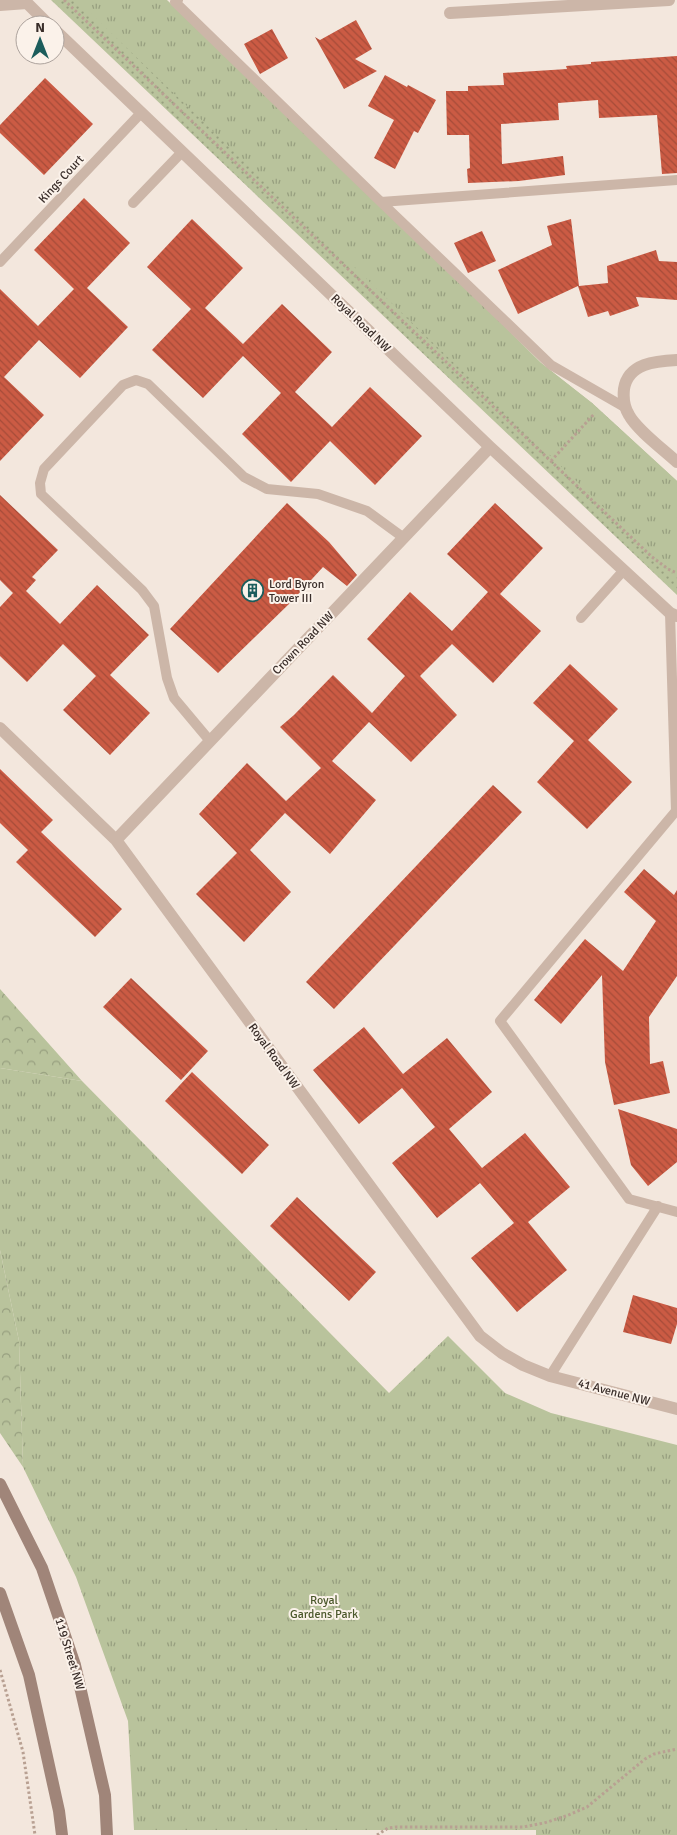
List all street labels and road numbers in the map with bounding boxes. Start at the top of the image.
street label: Kings Court [35,152,87,206]
street label: Royal Road NW [328,291,394,356]
street label: Crown Road NW [269,609,337,678]
street label: Royal Road NW [245,1021,302,1092]
street label: 41 Avenue NW [576,1376,652,1409]
street label: 119 Street NW [51,1616,88,1692]

